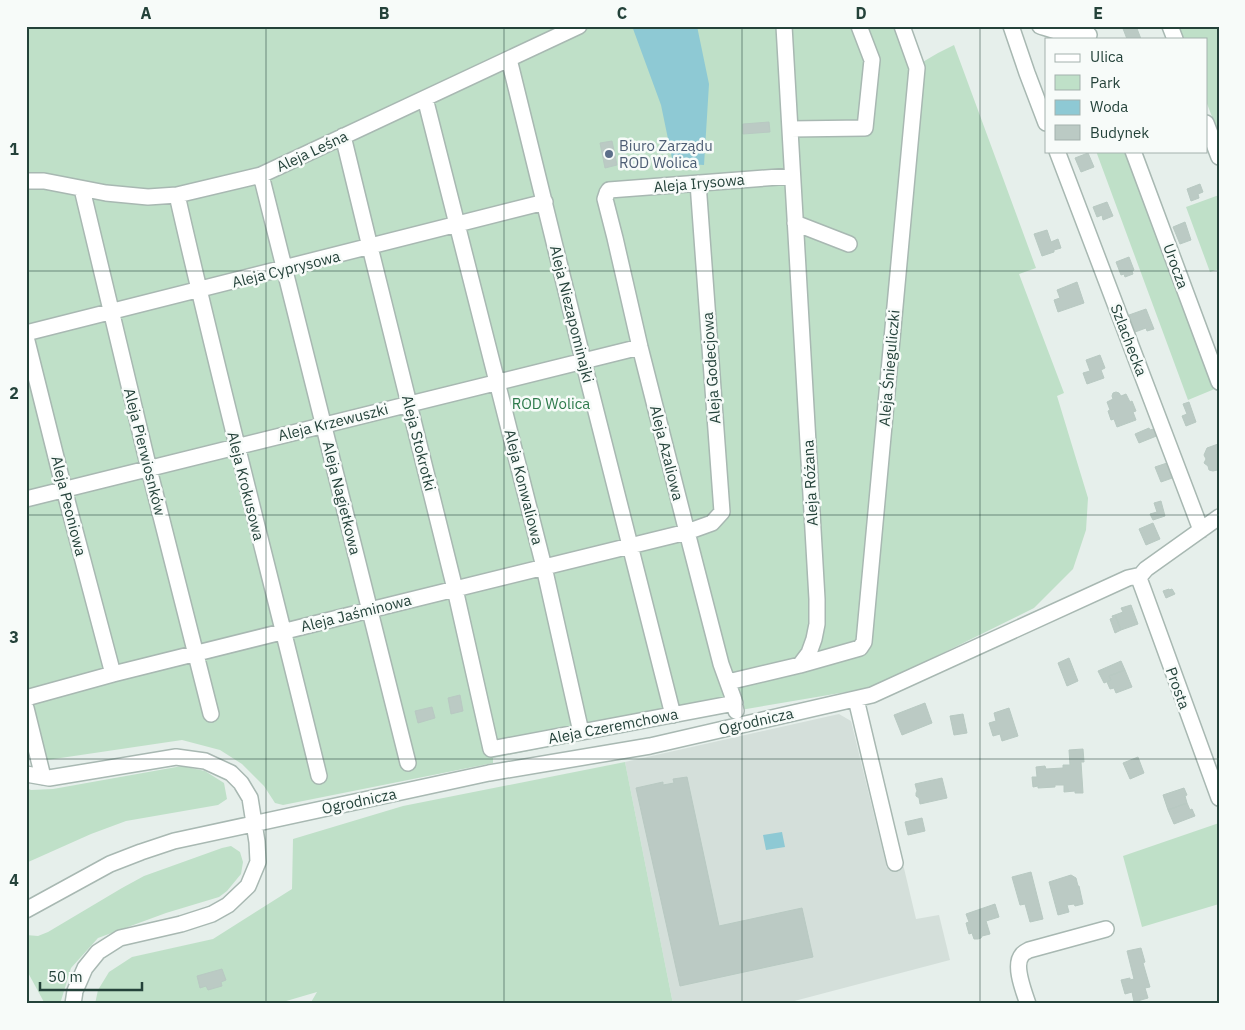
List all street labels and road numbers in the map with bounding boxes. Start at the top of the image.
street label: Aleja Leśna [273,126,351,176]
street label: Aleja Irysowa [653,170,745,196]
street label: Urocza [1159,241,1193,291]
street label: Aleja Niezapominajki [546,243,598,385]
street label: Aleja Cyprysowa [230,246,342,292]
street label: Szlachecka [1107,301,1151,379]
street label: Aleja Śnieguliczki [874,309,904,427]
street label: Aleja Godecjowa [698,311,724,425]
street label: Aleja Pierwiosnków [120,386,170,518]
street label: Aleja Stokrotki [398,393,440,493]
street label: Aleja Krzewuszki [276,399,390,445]
street label: Aleja Azaliowa [646,403,688,503]
street label: Aleja Konwaliowa [500,427,548,547]
street label: Aleja Krokusowa [223,429,269,543]
street label: Aleja Nagietkowa [319,439,365,557]
street label: Aleja Różana [798,439,822,527]
street label: Aleja Peoniowa [47,454,91,558]
street label: Aleja Jaśminowa [299,590,413,636]
street label: Prosta [1162,664,1194,712]
street label: Ogrodnicza [717,703,795,739]
street label: Aleja Czeremchowa [546,704,680,748]
street label: Ogrodnicza [320,784,398,818]

